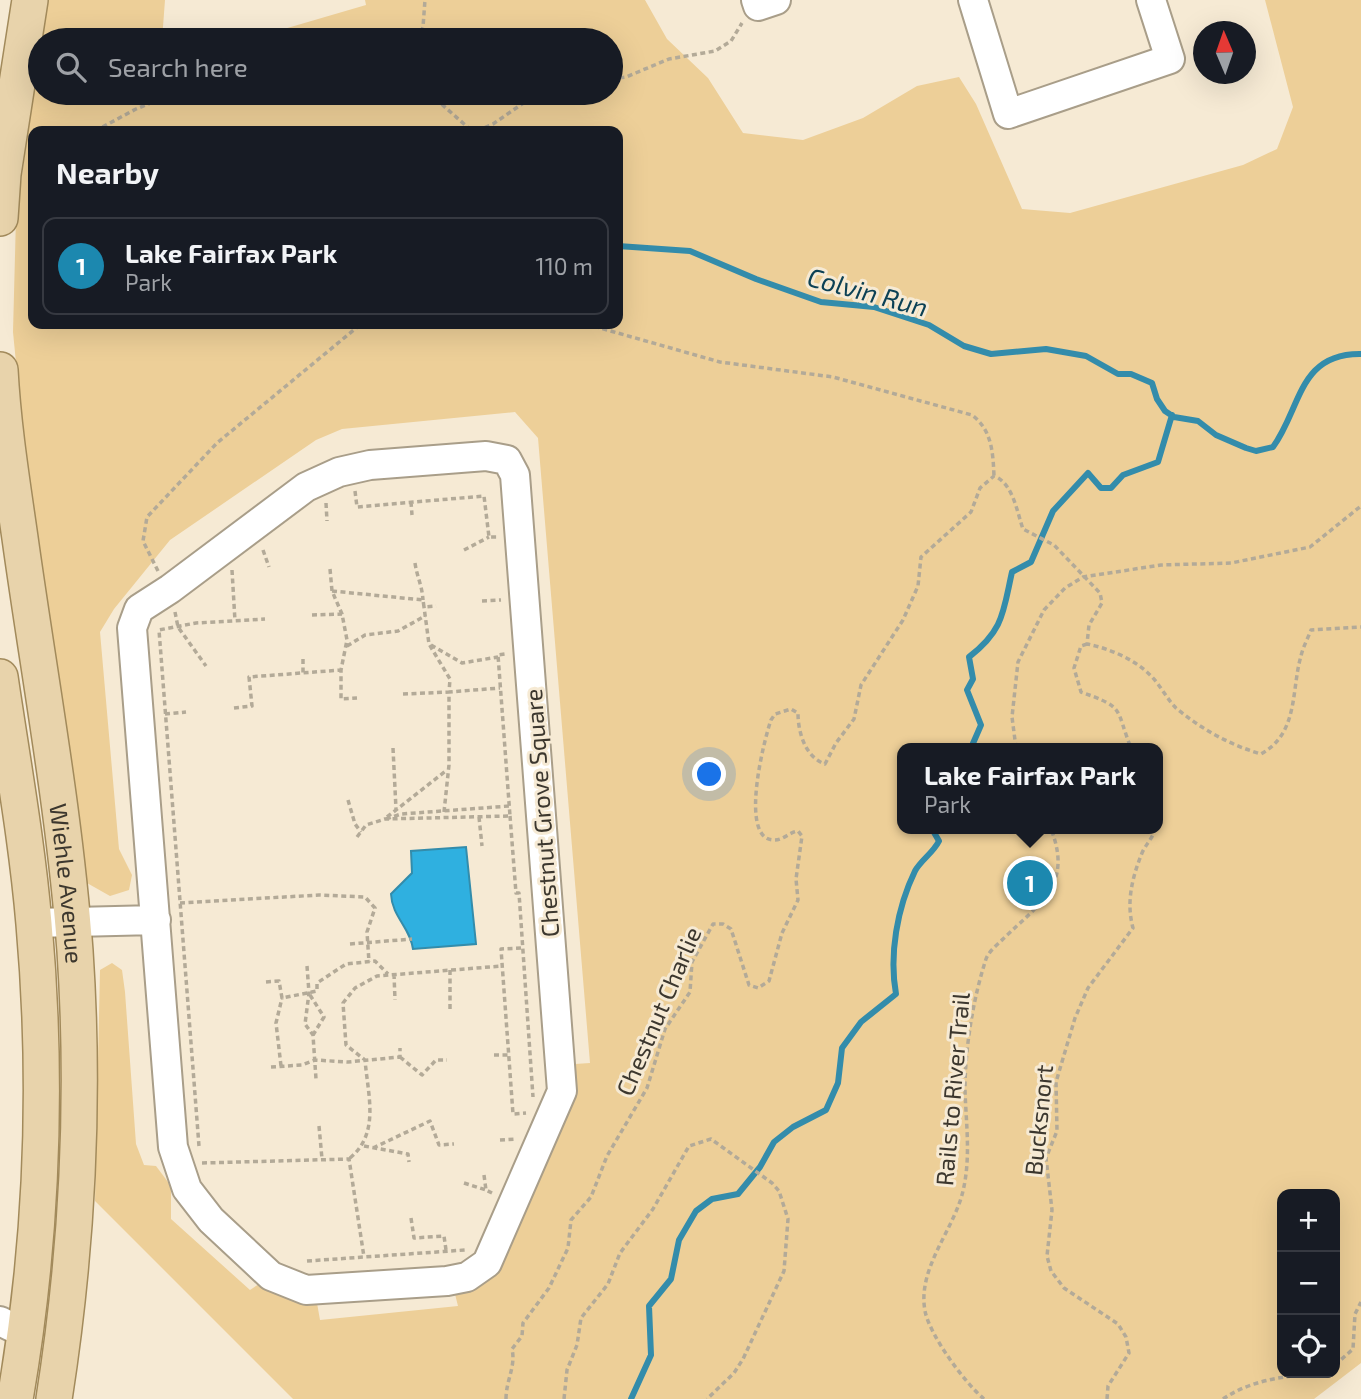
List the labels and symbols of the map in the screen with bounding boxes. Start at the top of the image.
north arrow [1193,21,1256,84]
water label: Colvin Run [804,260,932,322]
street label: Chestnut Grove Square [518,688,564,938]
your location [692,757,726,791]
street label: Wiehle Avenue [45,802,90,964]
pin: 1 [1007,857,1053,909]
street label: Chestnut Charlie [609,922,707,1100]
street label: Rails to River Trail [929,991,975,1187]
street label: Bucksnort [1018,1063,1058,1177]

